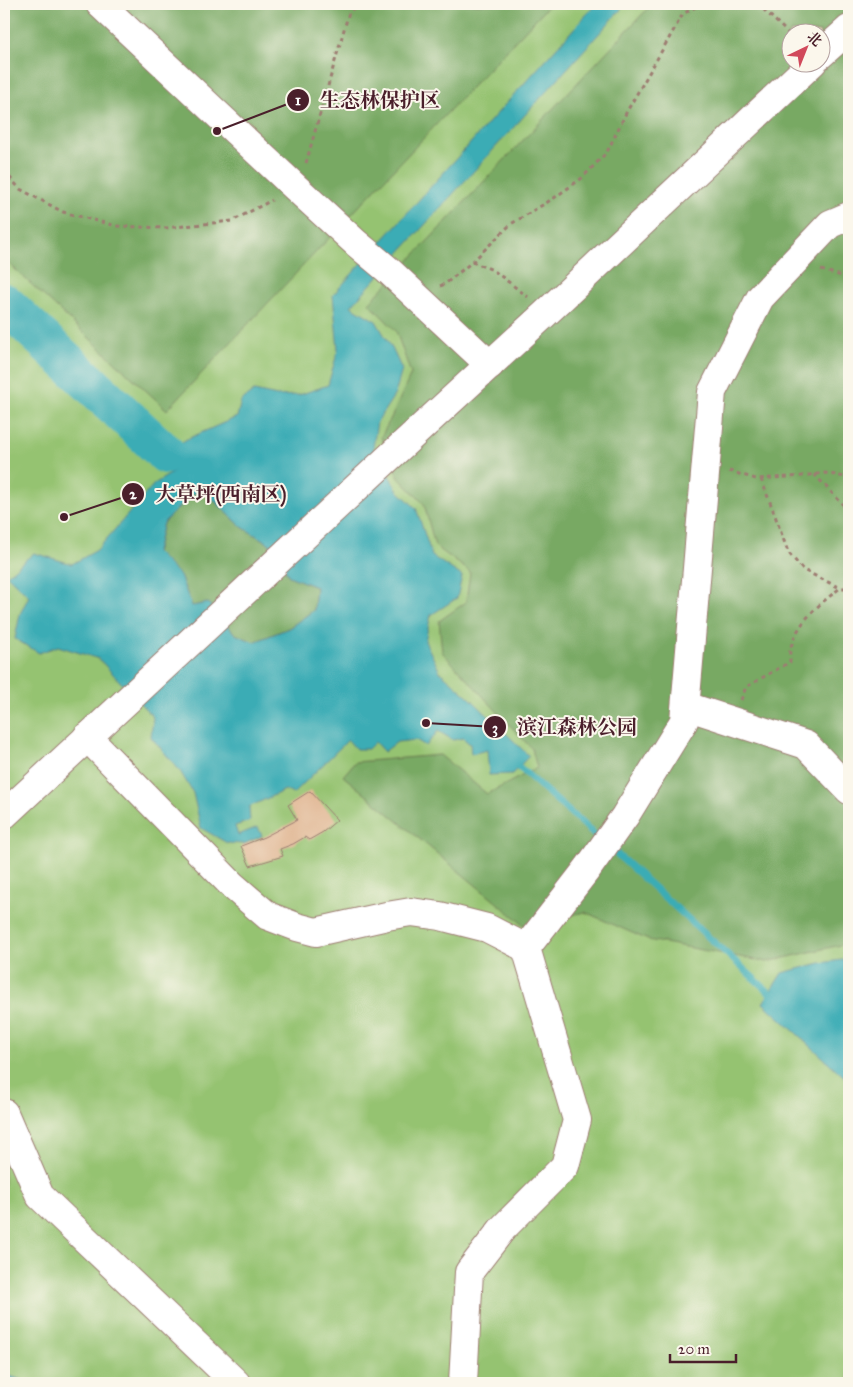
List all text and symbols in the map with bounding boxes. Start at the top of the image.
north arrow [780,22,830,72]
text: 北 [804,28,825,50]
callout: 生态林保护区 [285,82,450,117]
text: 生态林保护区 [320,88,440,112]
text: 1 [295,91,301,109]
callout: 大草坪(西南区) [120,476,297,511]
text: 大草坪(西南区) [155,482,287,507]
text: 2 [129,485,137,503]
callout: 滨江森林公园 [482,710,647,745]
text: 滨江森林公园 [517,715,637,739]
text: 3 [492,719,498,738]
scale bar [670,1332,737,1364]
text: 20 m [678,1340,710,1358]

